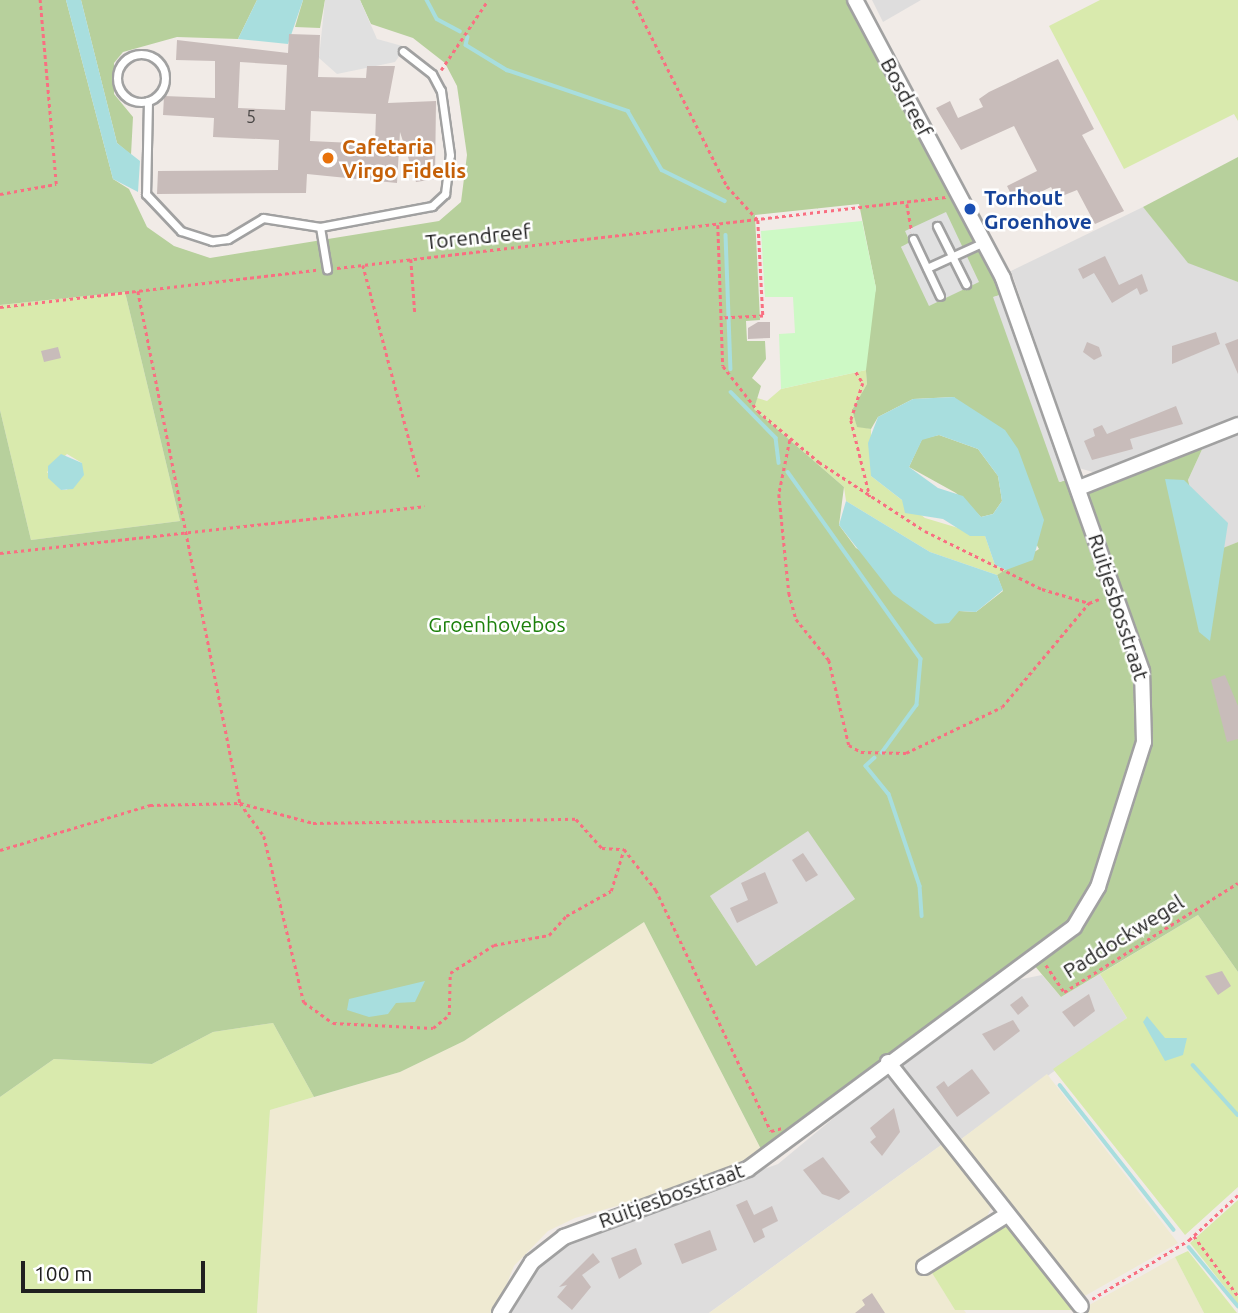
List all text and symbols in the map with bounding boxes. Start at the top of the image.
street label: Bosdreef [876,53,938,141]
house number: 5 [246,105,256,127]
place label: Cafetaria Virgo Fidelis [342,133,466,183]
marker: Cafetaria Virgo Fidelis [320,150,336,166]
place label: Torhout Groenhove [984,184,1092,234]
marker: Torhout Groenhove [962,201,978,217]
street label: Torendreef [424,218,532,254]
street label: Ruitjesbosstraat [1083,530,1155,684]
park label: Groenhovebos [428,611,566,637]
street label: Paddockwegel [1058,889,1188,983]
street label: Ruitjesbosstraat [595,1157,747,1233]
scale bar [24,1246,208,1290]
text: 100 m [34,1261,92,1285]

